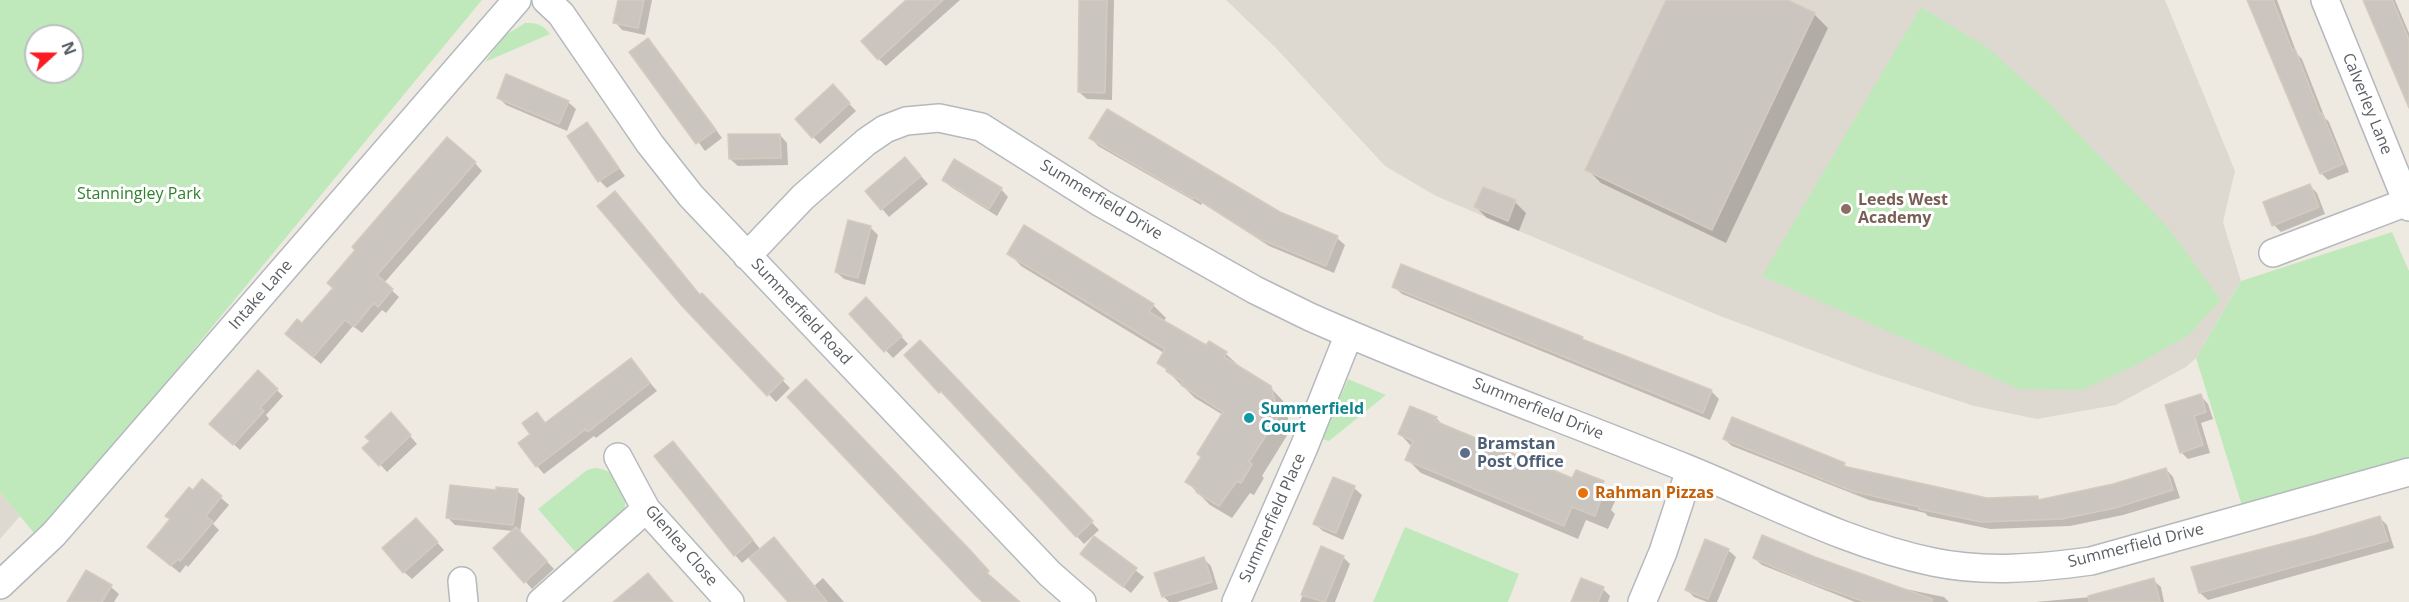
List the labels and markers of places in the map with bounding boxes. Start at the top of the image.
place label: Leeds West Academy [1858,190,1948,228]
marker: Leeds West Academy [1839,202,1853,216]
place label: Summerfield Court [1261,399,1364,437]
marker: Summerfield Court [1242,411,1256,425]
place label: Bramstan Post Office [1477,434,1564,472]
marker: Bramstan Post Office [1458,446,1472,460]
place label: Rahman Pizzas [1595,483,1714,503]
marker: Rahman Pizzas [1576,486,1590,500]

